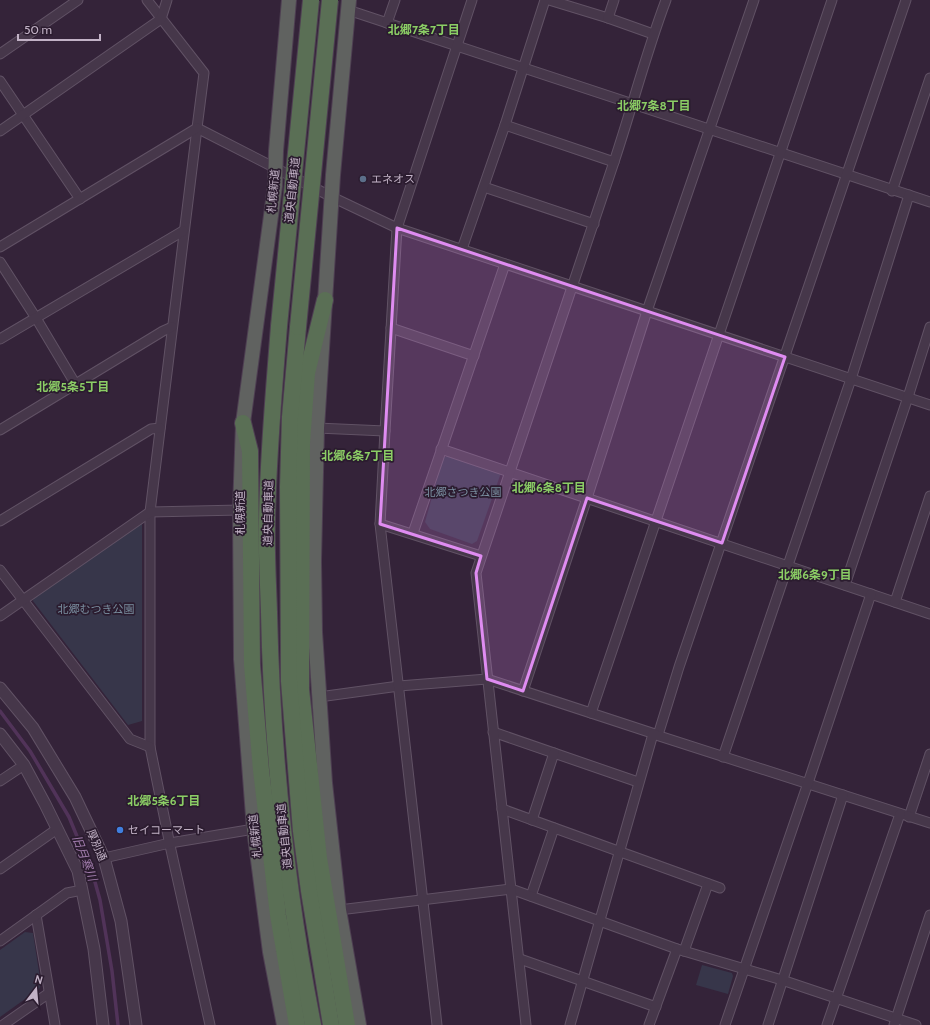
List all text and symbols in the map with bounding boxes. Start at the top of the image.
scale bar [18,16,100,42]
text: 50 m [24,22,52,37]
district label: 北郷7条7丁目 [388,22,460,37]
district label: 北郷7条8丁目 [617,98,691,113]
street label: 道央自動車道 [282,156,302,224]
street label: 札幌新道 [264,168,282,214]
place label: エネオス [371,172,415,186]
marker: エネオス [358,174,368,184]
district label: 北郷5条5丁目 [37,379,109,394]
district label: 北郷6条7丁目 [322,448,394,463]
street label: 道央自動車道 [260,480,276,546]
district label: 北郷6条8丁目 [512,480,586,495]
park label: 北郷さつき公園 [425,485,502,499]
street label: 札幌新道 [233,491,247,535]
district label: 北郷6条9丁目 [778,567,852,582]
park label: 北郷むつき公園 [58,602,135,616]
district label: 北郷5条6丁目 [127,793,201,808]
street label: 道央自動車道 [274,802,294,870]
street label: 札幌新道 [246,813,264,859]
place label: セイコーマート [128,823,205,837]
marker: セイコーマート [115,825,125,835]
street label: 厚別通 [84,827,110,863]
water label: 旧月寒川 [69,833,101,885]
north arrow [16,969,56,1009]
text: N [33,972,44,987]

